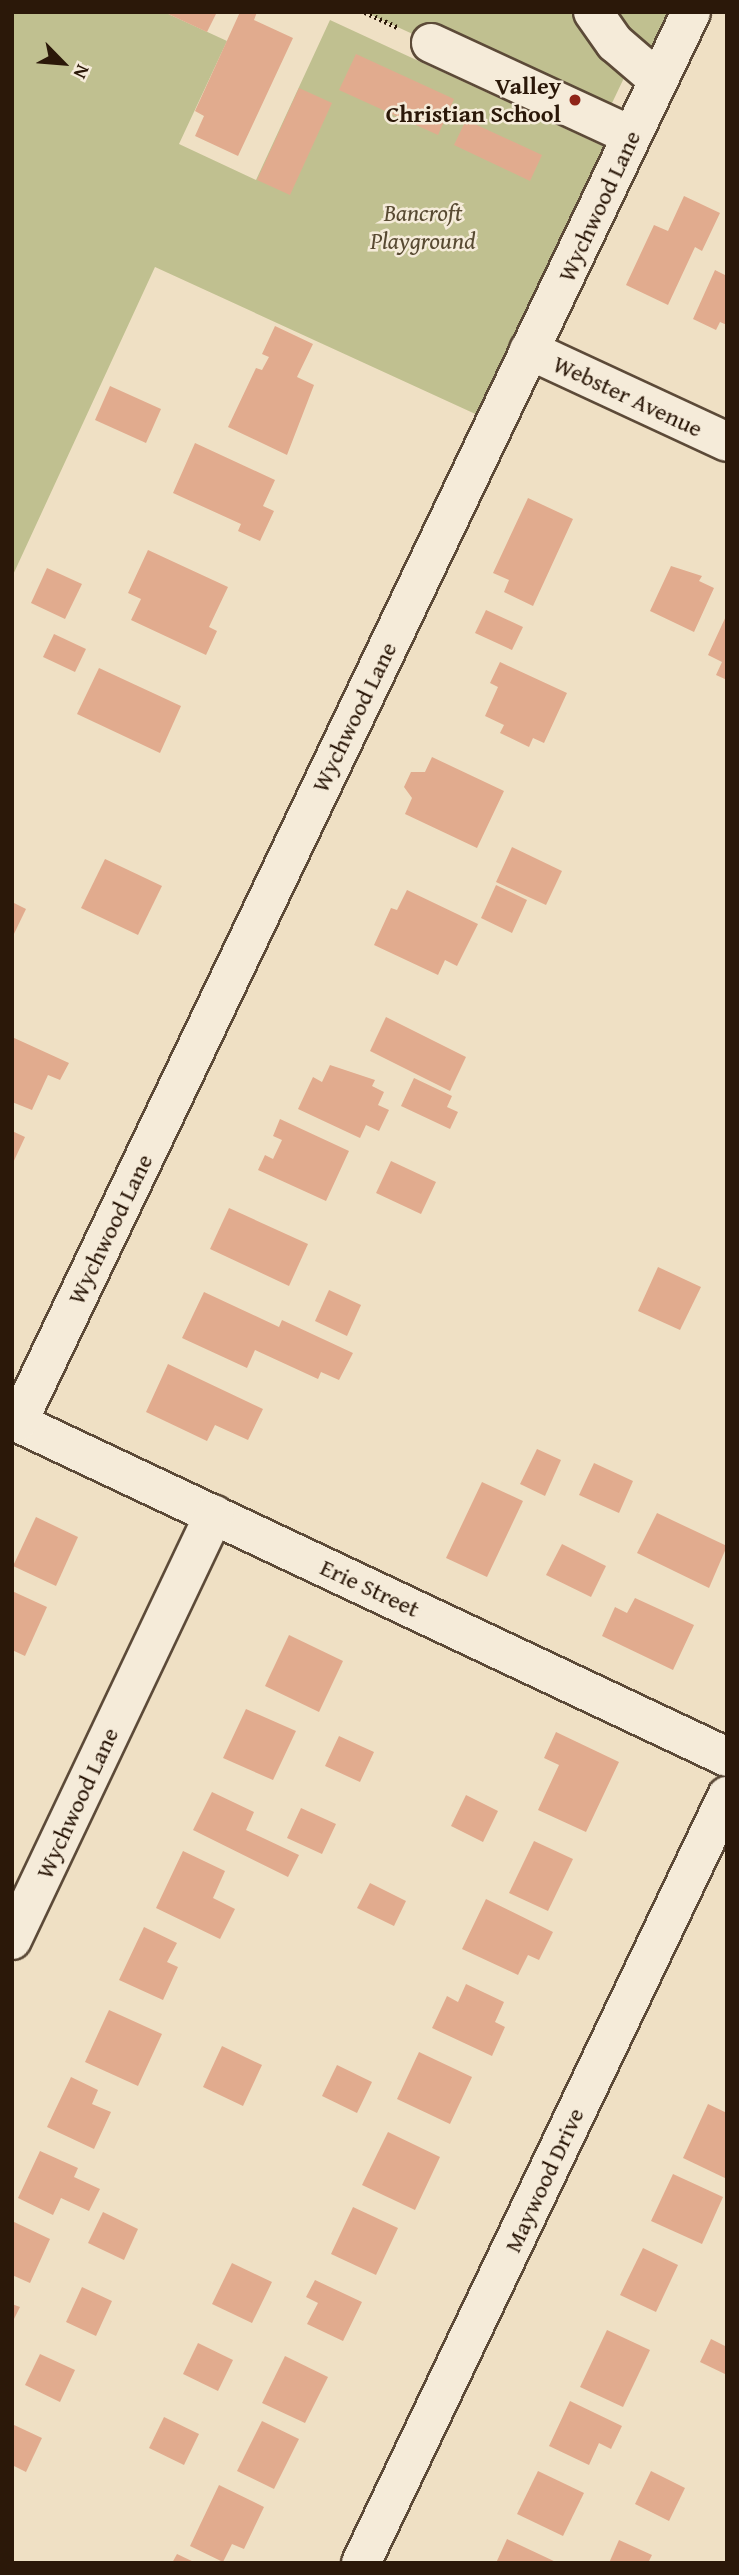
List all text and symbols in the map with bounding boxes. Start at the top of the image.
north arrow [28,28,98,98]
text: N [67,60,97,84]
place label: Valley Christian School [386,72,561,128]
marker: Valley Christian School [567,92,583,108]
street label: Wychwood Lane [551,126,647,286]
park label: Bancroft Playground [370,199,476,255]
street label: Webster Avenue [549,349,707,443]
street label: Wychwood Lane [305,637,403,797]
street label: Wychwood Lane [61,1149,159,1309]
street label: Erie Street [316,1553,424,1623]
street label: Wychwood Lane [29,1723,125,1883]
street label: Maywood Drive [498,2103,590,2257]

